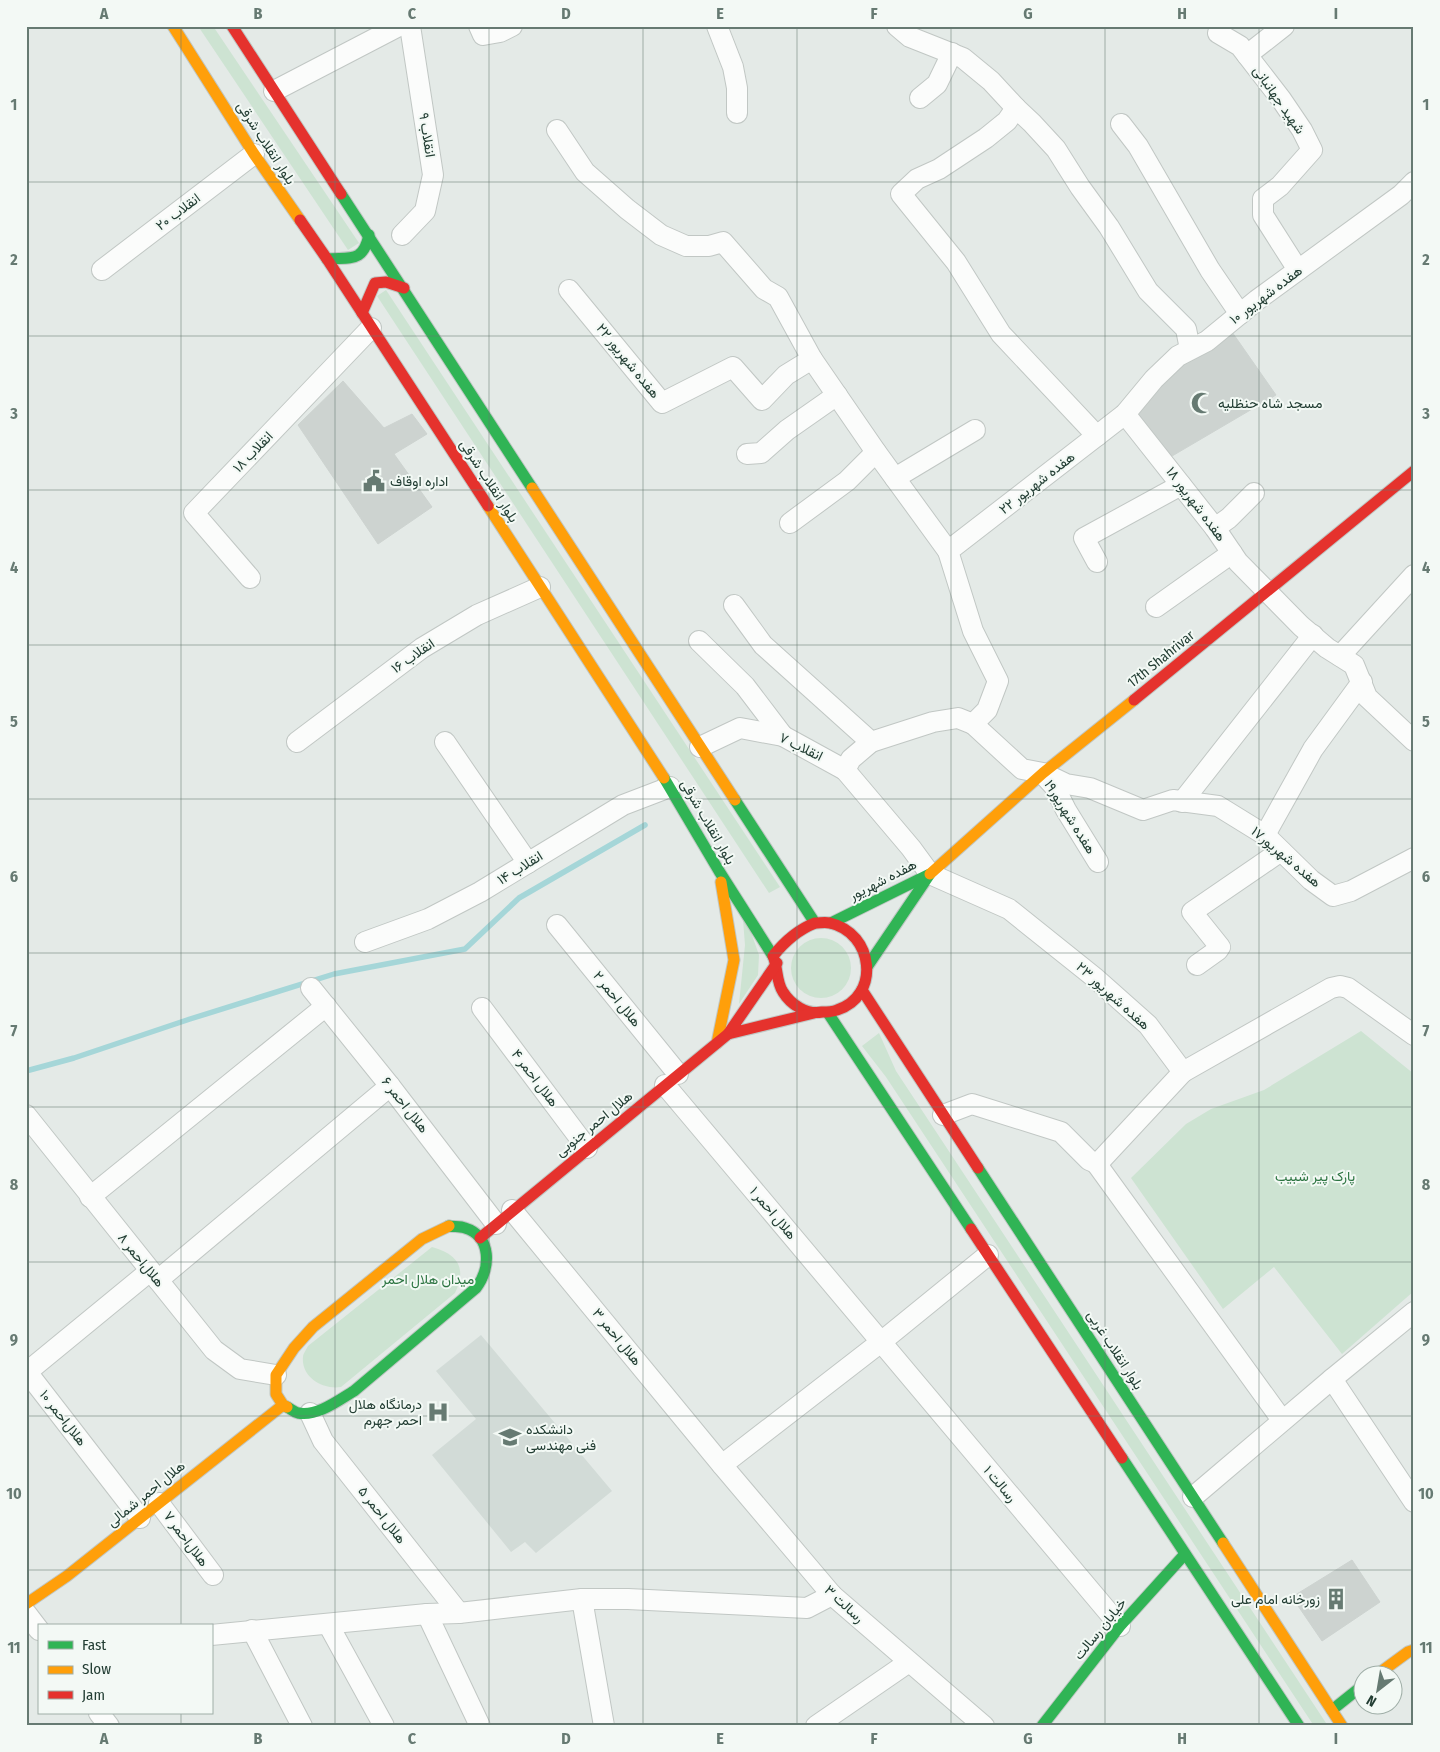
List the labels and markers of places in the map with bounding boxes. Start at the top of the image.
mosque icon: مسجد شاه حنظلیه [1189,390,1215,416]
place label: مسجد شاه حنظلیه [1218,395,1322,412]
public building icon: اداره اوقاف [361,468,387,494]
place label: اداره اوقاف [390,473,448,490]
place label: درمانگاه هلال احمر جهرم [349,1396,422,1429]
hospital icon: درمانگاه هلال احمر جهرم [425,1399,451,1425]
place label: دانشکده فنی مهندسی [526,1421,596,1454]
school or university icon: دانشکده فنی مهندسی [497,1424,523,1450]
building icon: زورخانه امام علی [1323,1586,1349,1612]
place label: زورخانه امام علی [1231,1591,1320,1608]

